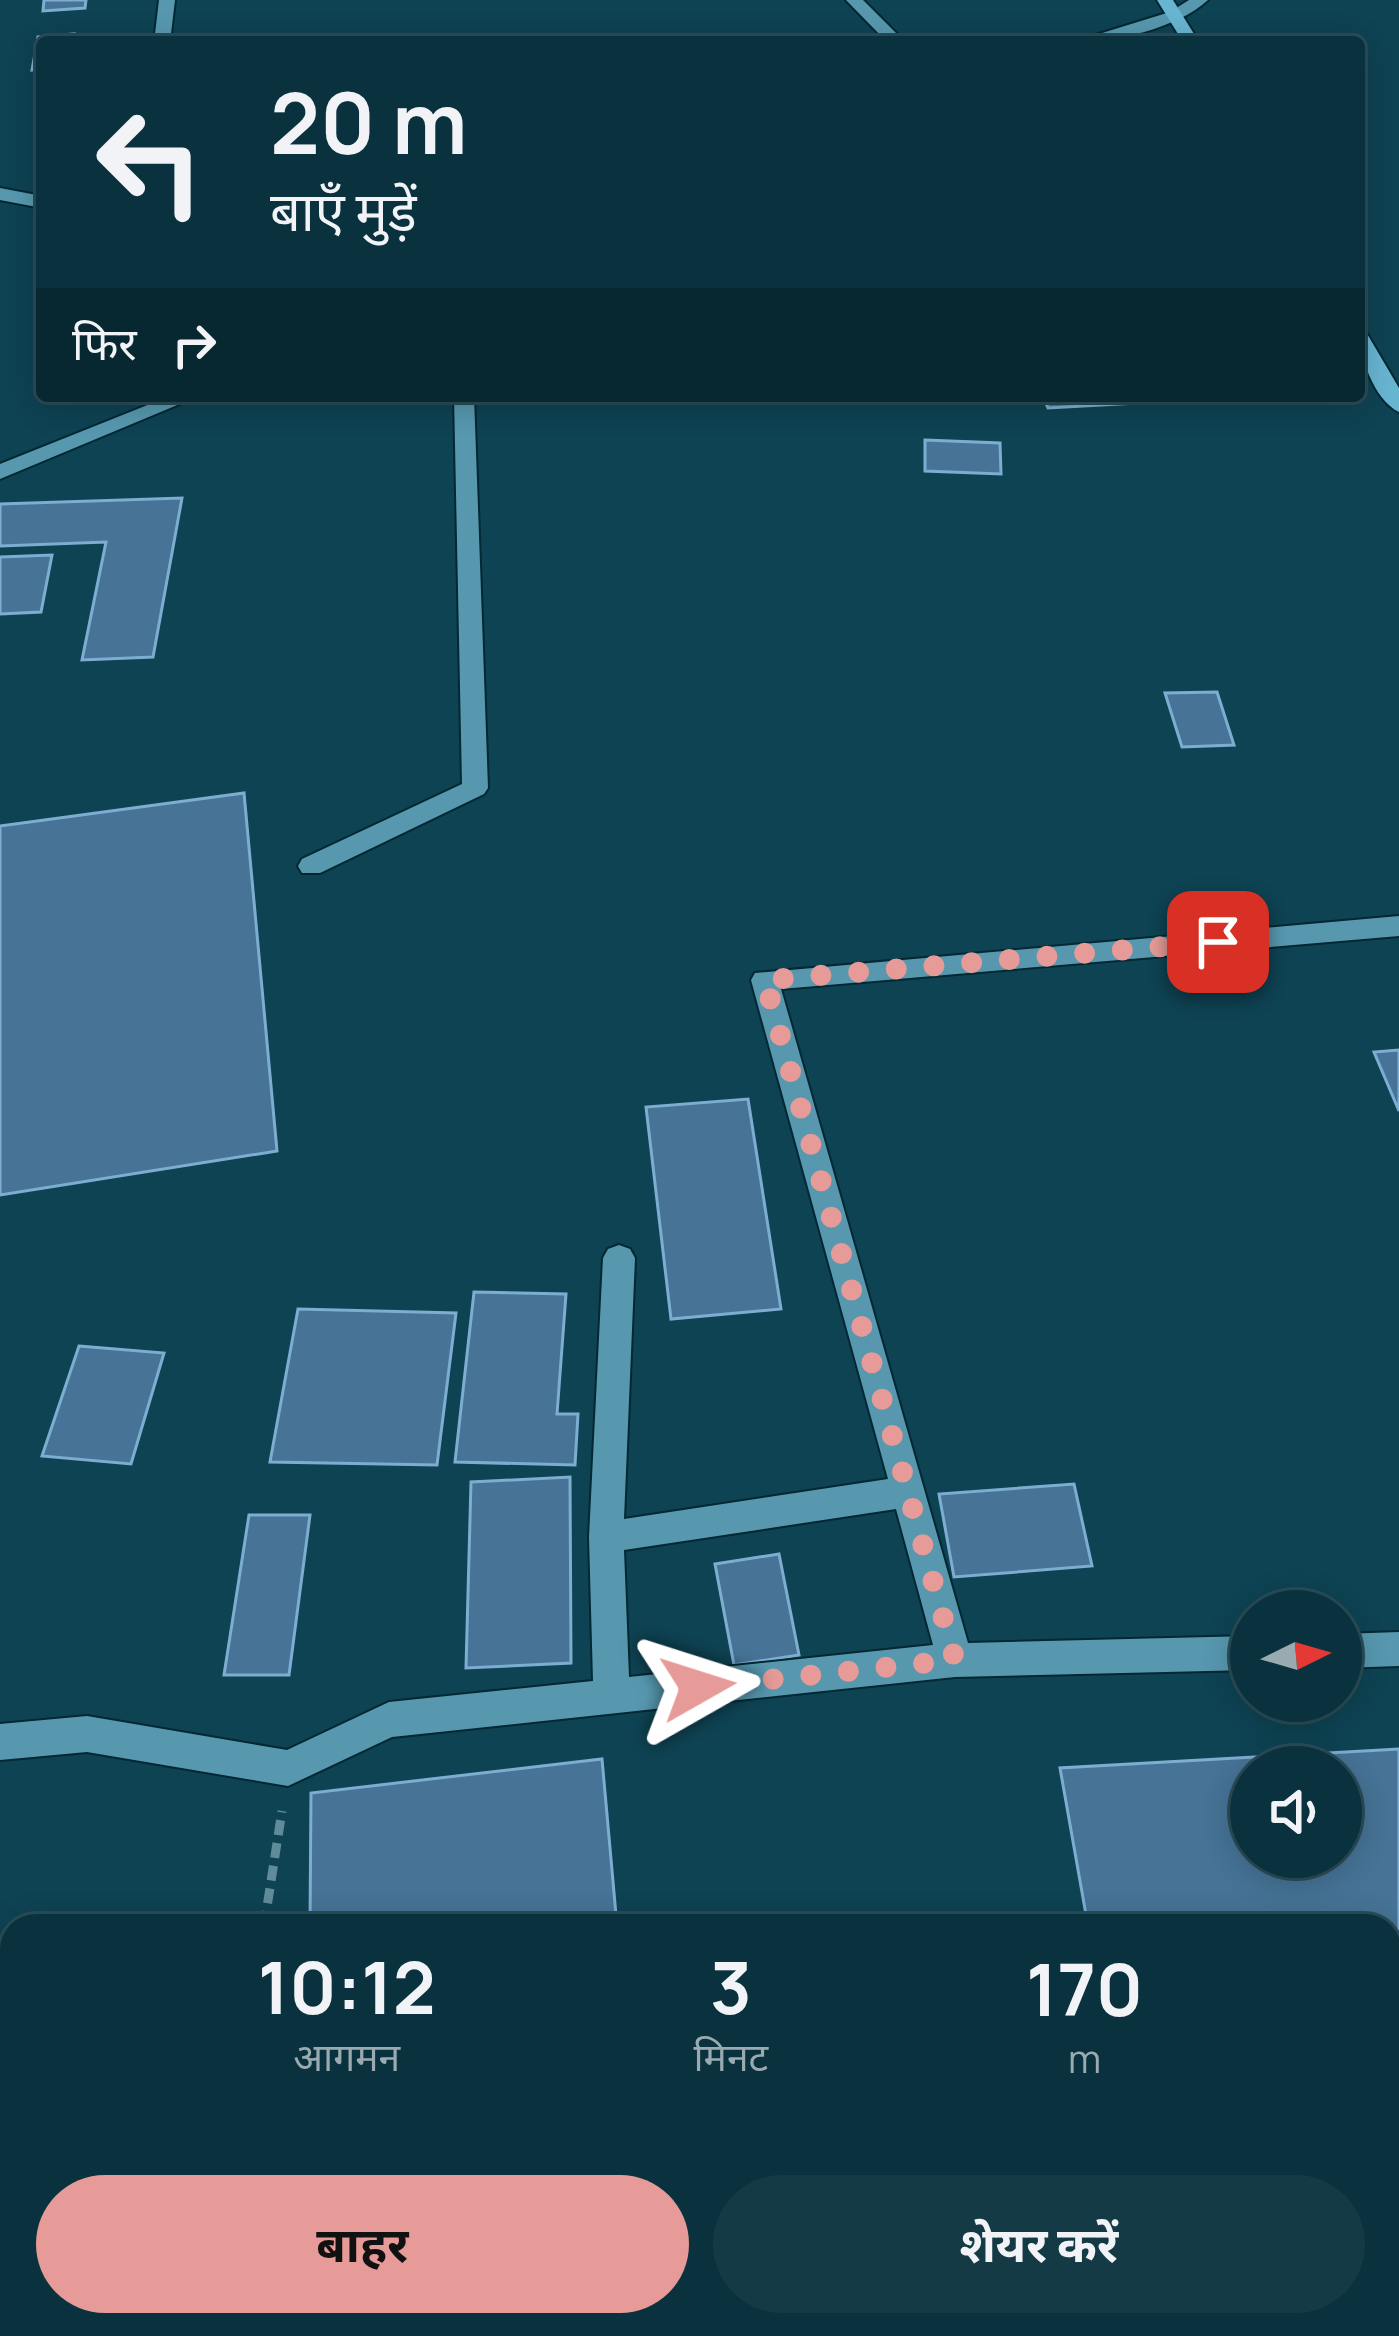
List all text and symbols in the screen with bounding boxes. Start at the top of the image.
text: 20 m [270,64,468,179]
icon: left [72,84,228,240]
text: बाएँ मुड़ें [270,173,417,247]
text: फिर [72,312,137,374]
icon: right [161,312,227,378]
pin [1167,891,1269,993]
icon: arrive [1185,909,1251,975]
north arrow [1230,1590,1362,1722]
map controls [1230,1590,1362,1878]
position arrow [635,1624,761,1750]
button: sound [1230,1746,1362,1878]
text: 10:12 [258,1937,436,2036]
text: 3 [710,1937,752,2036]
text: 170 [1026,1939,1143,2038]
text: आगमन [293,2029,400,2083]
text: मिनट [693,2029,768,2083]
text: m [1068,2031,1101,2085]
button: बाहर [36,2175,689,2313]
button: शेयर करें [713,2175,1365,2313]

